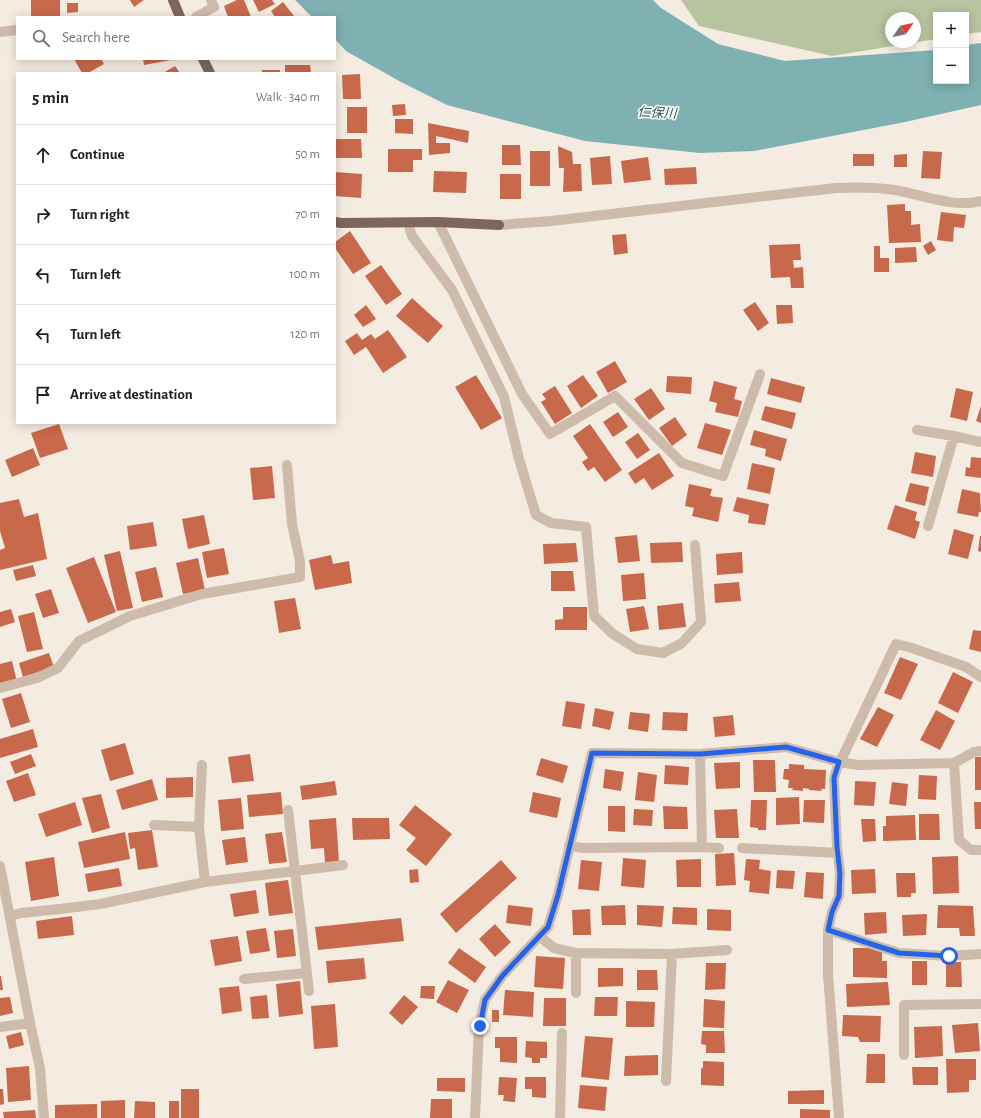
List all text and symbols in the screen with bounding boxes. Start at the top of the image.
north arrow [885,12,921,48]
map controls [933,12,969,84]
button: + [933,12,969,48]
search box [16,16,336,60]
icon: search [30,27,52,49]
text: Search here [62,30,130,45]
button: − [933,48,969,84]
text: 5 min [32,89,69,106]
text: Walk · 340 m [256,91,320,104]
water label: 仁保川 [637,105,679,121]
icon: ahead [32,144,54,166]
text: Continue [70,147,125,162]
text: 50 m [295,148,320,161]
icon: right [32,204,54,226]
text: Turn right [70,207,129,222]
text: 70 m [295,208,320,221]
icon: left [32,264,54,286]
text: Turn left [70,267,121,282]
text: 100 m [289,268,320,281]
icon: left [32,324,54,346]
text: Turn left [70,327,121,342]
text: 120 m [290,328,320,341]
icon: arrive [32,384,54,406]
text: Arrive at destination [70,387,193,402]
route start [940,947,958,965]
route end [471,1017,489,1035]

